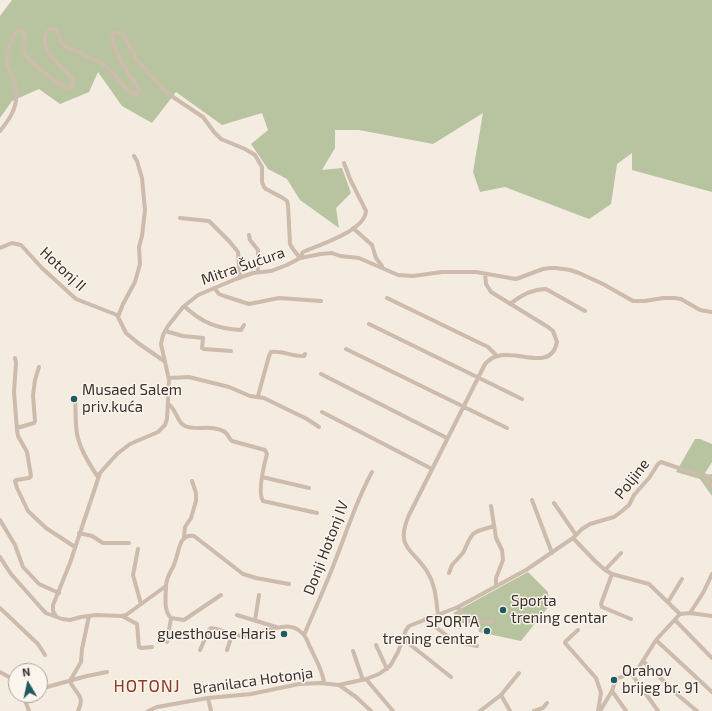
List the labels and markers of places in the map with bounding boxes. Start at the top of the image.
place label: Musaed Salem priv.kuća [82,381,182,416]
marker: Musaed Salem priv.kuća [69,394,79,404]
place label: Sporta trening centar [511,592,607,627]
marker: Sporta trening centar [498,605,508,615]
place label: SPORTA trening centar [383,613,479,648]
place label: guesthouse Haris [157,625,276,643]
marker: SPORTA trening centar [482,626,492,636]
marker: guesthouse Haris [279,629,289,639]
place label: Orahov brijeg br. 91 [622,662,699,697]
marker: Orahov brijeg br. 91 [609,675,619,685]

